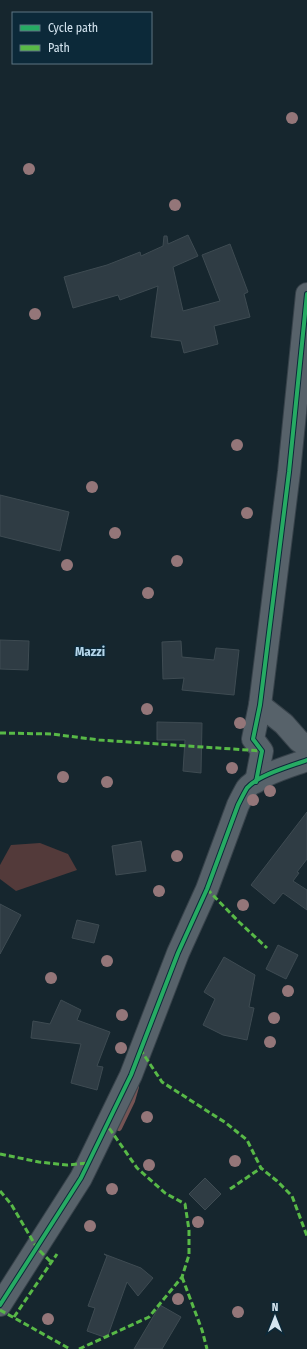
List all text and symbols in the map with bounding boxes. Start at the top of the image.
legend [12,12,152,64]
text: Cycle path [48,21,98,35]
text: Path [48,41,70,55]
district label: Mazzi [75,644,105,659]
north arrow [255,1297,295,1337]
text: N [272,1301,278,1314]

